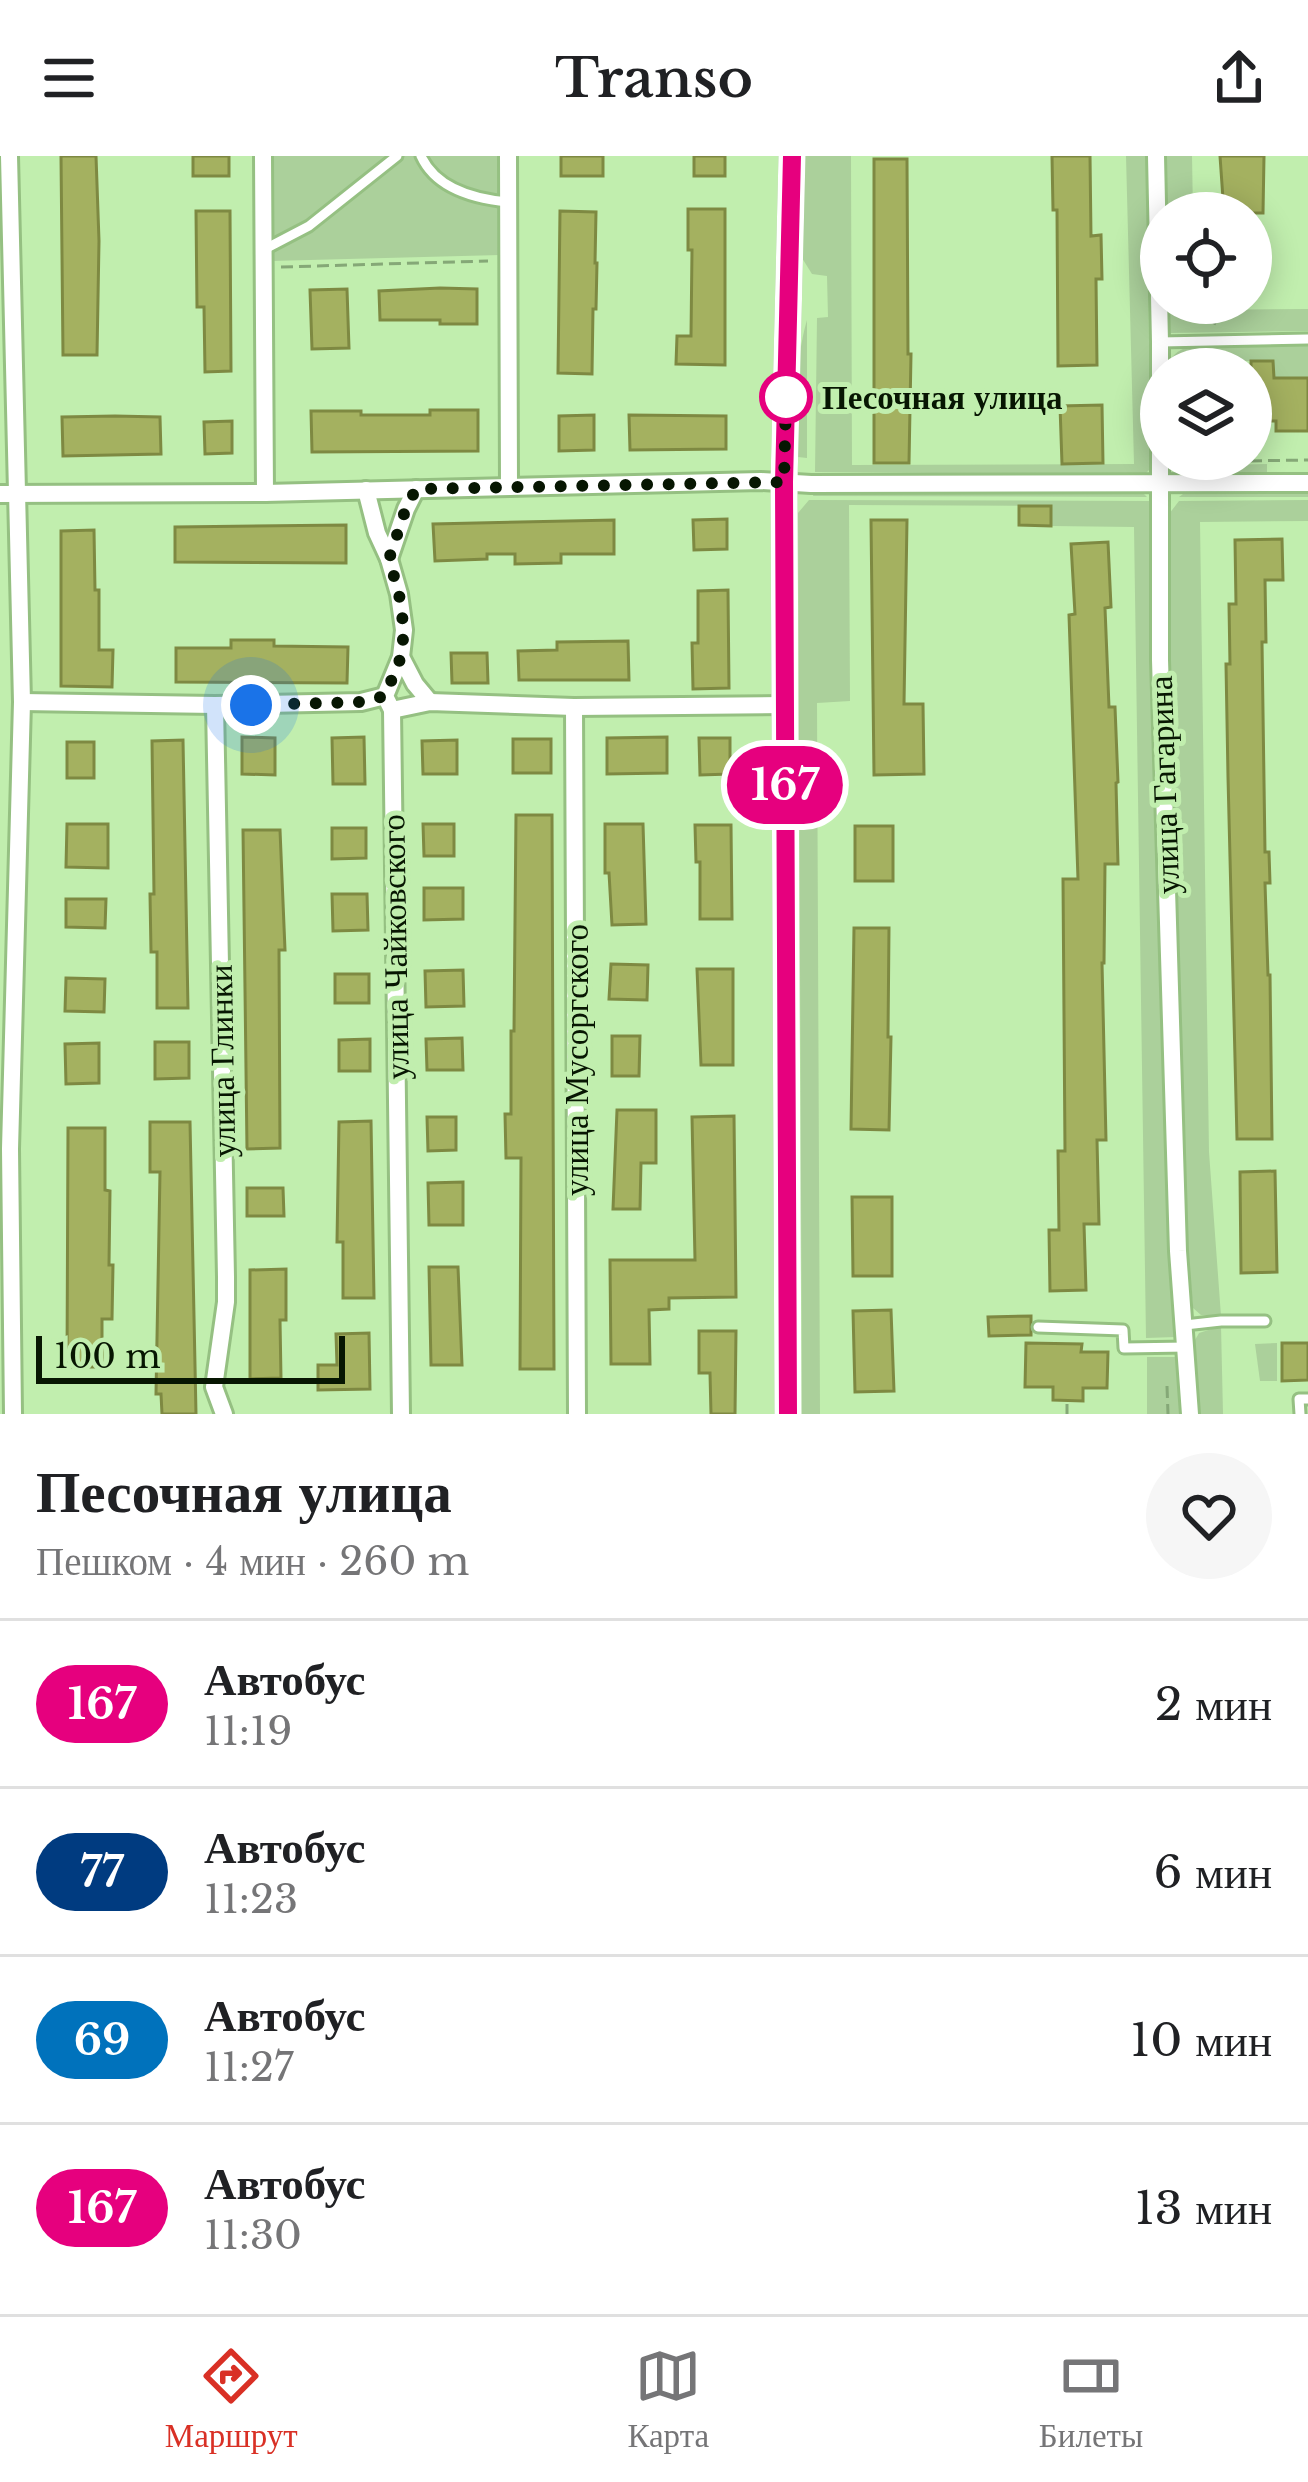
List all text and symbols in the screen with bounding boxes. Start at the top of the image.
icon: menu [36,45,102,111]
text: Transo [555,45,753,112]
icon: share [1206,45,1272,111]
map controls [1140,192,1272,480]
button: locate [1140,192,1272,324]
button: layers [1140,348,1272,480]
marker: Песочная улица [761,372,811,422]
place label: Песочная улица [822,377,1063,418]
your location [221,675,281,735]
street label: улица Гагарина [1140,675,1188,895]
line badge: 167 [716,746,854,824]
text: 167 [751,759,819,811]
street label: улица Чайковского [372,814,418,1080]
street label: улица Мусоргского [556,924,597,1196]
street label: улица Глинки [200,964,244,1158]
scale bar [36,1330,345,1383]
text: 100 m [54,1336,161,1377]
button: heart [1146,1453,1272,1579]
text: Песочная улица [36,1457,452,1527]
text: Пешком · 4 мин · 260 m [36,1537,469,1586]
text: Автобус [204,1651,366,1707]
text: 2 мин [1155,1676,1272,1732]
text: 167 [68,1678,136,1730]
text: 11:19 [204,1707,292,1756]
text: Автобус [204,1819,366,1875]
text: 6 мин [1154,1844,1272,1900]
text: 77 [80,1846,124,1898]
text: 11:23 [204,1875,298,1924]
text: Автобус [204,1987,366,2043]
text: 10 мин [1130,2012,1272,2068]
text: 69 [74,2014,130,2066]
text: 11:27 [204,2043,294,2092]
text: Автобус [204,2155,366,2211]
text: 13 мин [1135,2180,1272,2236]
text: 167 [68,2182,136,2234]
text: 11:30 [204,2211,302,2260]
tab: Маршрут [165,2343,298,2456]
tab: Карта [627,2343,709,2456]
tab: Билеты [1039,2343,1143,2456]

